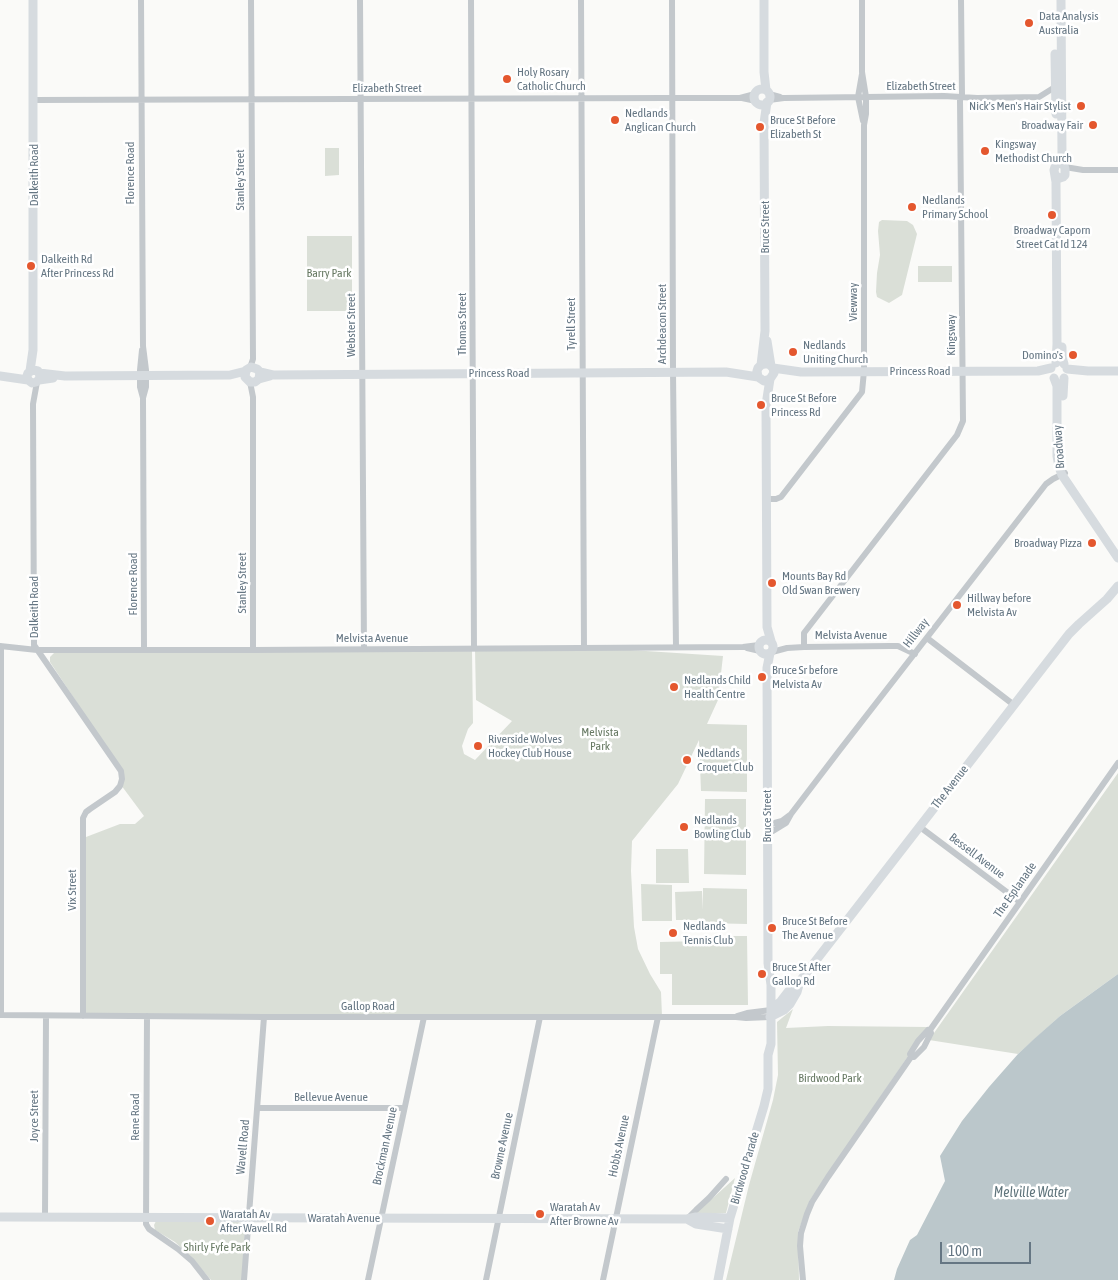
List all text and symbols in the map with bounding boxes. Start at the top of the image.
place label: Data Analysis Australia [1039,9,1098,37]
marker: Data Analysis Australia [1023,17,1035,29]
place label: Holy Rosary Catholic Church [517,65,586,93]
marker: Holy Rosary Catholic Church [501,73,513,85]
street label: Elizabeth Street [886,79,956,93]
street label: Elizabeth Street [352,81,422,95]
place label: Nick's Men's Hair Stylist [969,99,1071,113]
marker: Nick's Men's Hair Stylist [1075,100,1087,112]
place label: Nedlands Anglican Church [625,106,696,134]
place label: Bruce St Before Elizabeth St [770,113,836,141]
marker: Nedlands Anglican Church [609,114,621,126]
place label: Broadway Fair [1021,118,1083,132]
marker: Broadway Fair [1087,119,1099,131]
marker: Bruce St Before Elizabeth St [754,121,766,133]
place label: Kingsway Methodist Church [995,137,1072,165]
street label: Florence Road [123,142,137,204]
street label: Dalkeith Road [27,144,41,206]
marker: Kingsway Methodist Church [979,145,991,157]
street label: Stanley Street [233,149,247,211]
place label: Nedlands Primary School [922,193,988,221]
street label: Bruce Street [758,201,772,253]
marker: Nedlands Primary School [906,201,918,213]
marker: Broadway Caporn Street Cat Id 124 [1046,209,1058,221]
place label: Broadway Caporn Street Cat Id 124 [1013,223,1091,251]
place label: Dalkeith Rd After Princess Rd [41,252,114,280]
marker: Dalkeith Rd After Princess Rd [25,260,37,272]
park label: Barry Park [307,266,351,280]
street label: Viewway [846,283,860,321]
street label: Archdeacon Street [655,284,669,364]
street label: Webster Street [344,293,358,357]
street label: Thomas Street [455,293,469,355]
street label: Tyrell Street [564,297,578,351]
street label: Kingsway [944,314,958,356]
place label: Nedlands Uniting Church [803,338,868,366]
marker: Nedlands Uniting Church [787,346,799,358]
place label: Domino's [1022,348,1063,362]
marker: Domino's [1067,349,1079,361]
street label: Princess Road [890,364,950,378]
street label: Princess Road [469,366,529,380]
place label: Bruce St Before Princess Rd [771,391,837,419]
marker: Bruce St Before Princess Rd [755,399,767,411]
street label: Broadway [1050,425,1068,469]
place label: Broadway Pizza [1014,536,1082,550]
marker: Broadway Pizza [1086,537,1098,549]
street label: Stanley Street [235,552,249,614]
street label: Florence Road [126,553,140,615]
place label: Mounts Bay Rd Old Swan Brewery [782,569,860,597]
street label: Dalkeith Road [27,576,41,638]
marker: Mounts Bay Rd Old Swan Brewery [766,577,778,589]
place label: Hillway before Melvista Av [967,591,1031,619]
marker: Hillway before Melvista Av [951,599,963,611]
street label: Hillway [900,615,932,651]
street label: Melvista Avenue [815,628,887,642]
street label: Melvista Avenue [336,631,408,645]
place label: Bruce Sr before Melvista Av [772,663,838,691]
marker: Bruce Sr before Melvista Av [756,671,768,683]
place label: Nedlands Child Health Centre [684,673,751,701]
marker: Nedlands Child Health Centre [668,681,680,693]
park label: Melvista Park [581,725,619,753]
place label: Riverside Wolves Hockey Club House [488,732,572,760]
marker: Riverside Wolves Hockey Club House [472,740,484,752]
place label: Nedlands Croquet Club [697,746,754,774]
marker: Nedlands Croquet Club [681,754,693,766]
street label: The Avenue [929,762,971,812]
street label: Bruce Street [760,790,774,842]
place label: Nedlands Bowling Club [694,813,751,841]
marker: Nedlands Bowling Club [678,821,690,833]
street label: Bessell Avenue [946,830,1008,882]
street label: The Esplanade [991,860,1039,920]
street label: Vix Street [65,869,79,911]
place label: Bruce St Before The Avenue [782,914,848,942]
place label: Nedlands Tennis Club [683,919,733,947]
marker: Bruce St Before The Avenue [766,922,778,934]
marker: Nedlands Tennis Club [667,927,679,939]
place label: Bruce St After Gallop Rd [772,960,830,988]
marker: Bruce St After Gallop Rd [756,968,768,980]
street label: Gallop Road [341,999,395,1013]
park label: Birdwood Park [798,1071,862,1085]
street label: Joyce Street [27,1090,41,1142]
street label: Bellevue Avenue [294,1090,368,1104]
street label: Rene Road [128,1093,142,1141]
street label: Brockman Avenue [370,1106,400,1186]
street label: Browne Avenue [488,1111,516,1181]
street label: Hobbs Avenue [605,1114,633,1178]
street label: Wavell Road [233,1119,253,1175]
street label: Birdwood Parade [728,1130,762,1206]
water label: Melville Water [994,1185,1068,1201]
place label: Waratah Av After Browne Av [550,1200,619,1228]
place label: Waratah Av After Wavell Rd [220,1207,287,1235]
marker: Waratah Av After Browne Av [534,1208,546,1220]
street label: Waratah Avenue [308,1211,380,1225]
marker: Waratah Av After Wavell Rd [204,1215,216,1227]
scale bar [943,1232,1034,1264]
park label: Shirly Fyfe Park [183,1240,251,1254]
text: 100 m [948,1242,982,1259]

